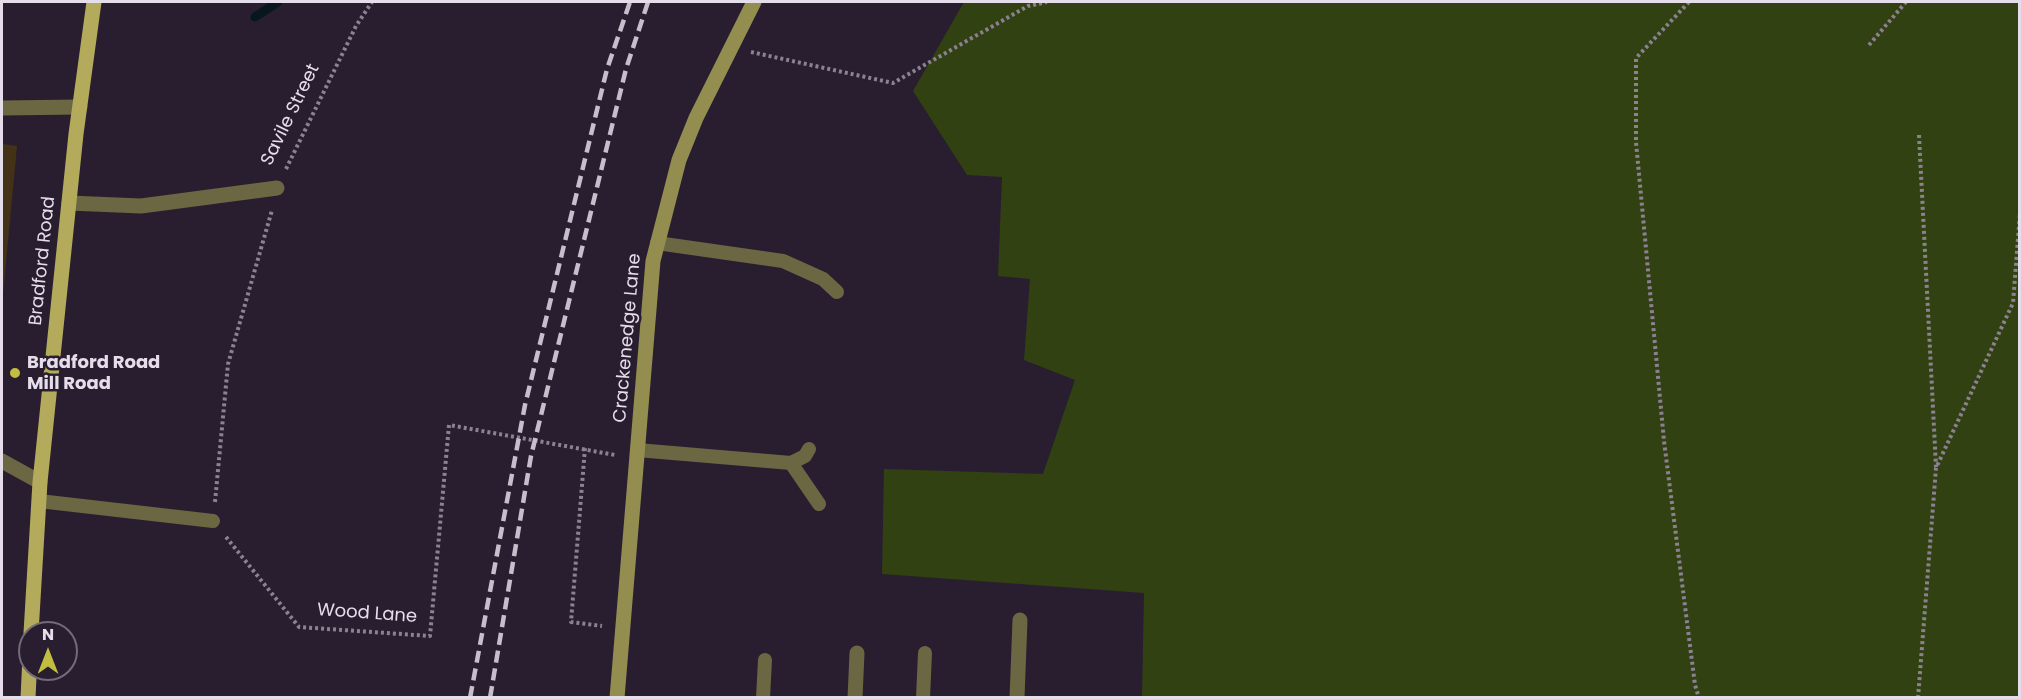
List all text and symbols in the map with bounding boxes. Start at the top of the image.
street label: Savile Street [257,61,325,169]
street label: Bradford Road [25,195,61,327]
street label: Crackenedge Lane [610,253,646,423]
place label: Bradford Road Mill Road [27,352,160,394]
marker: Bradford Road Mill Road [8,366,22,380]
street label: Wood Lane [316,600,418,628]
north arrow [18,621,78,681]
text: N [42,623,54,646]

